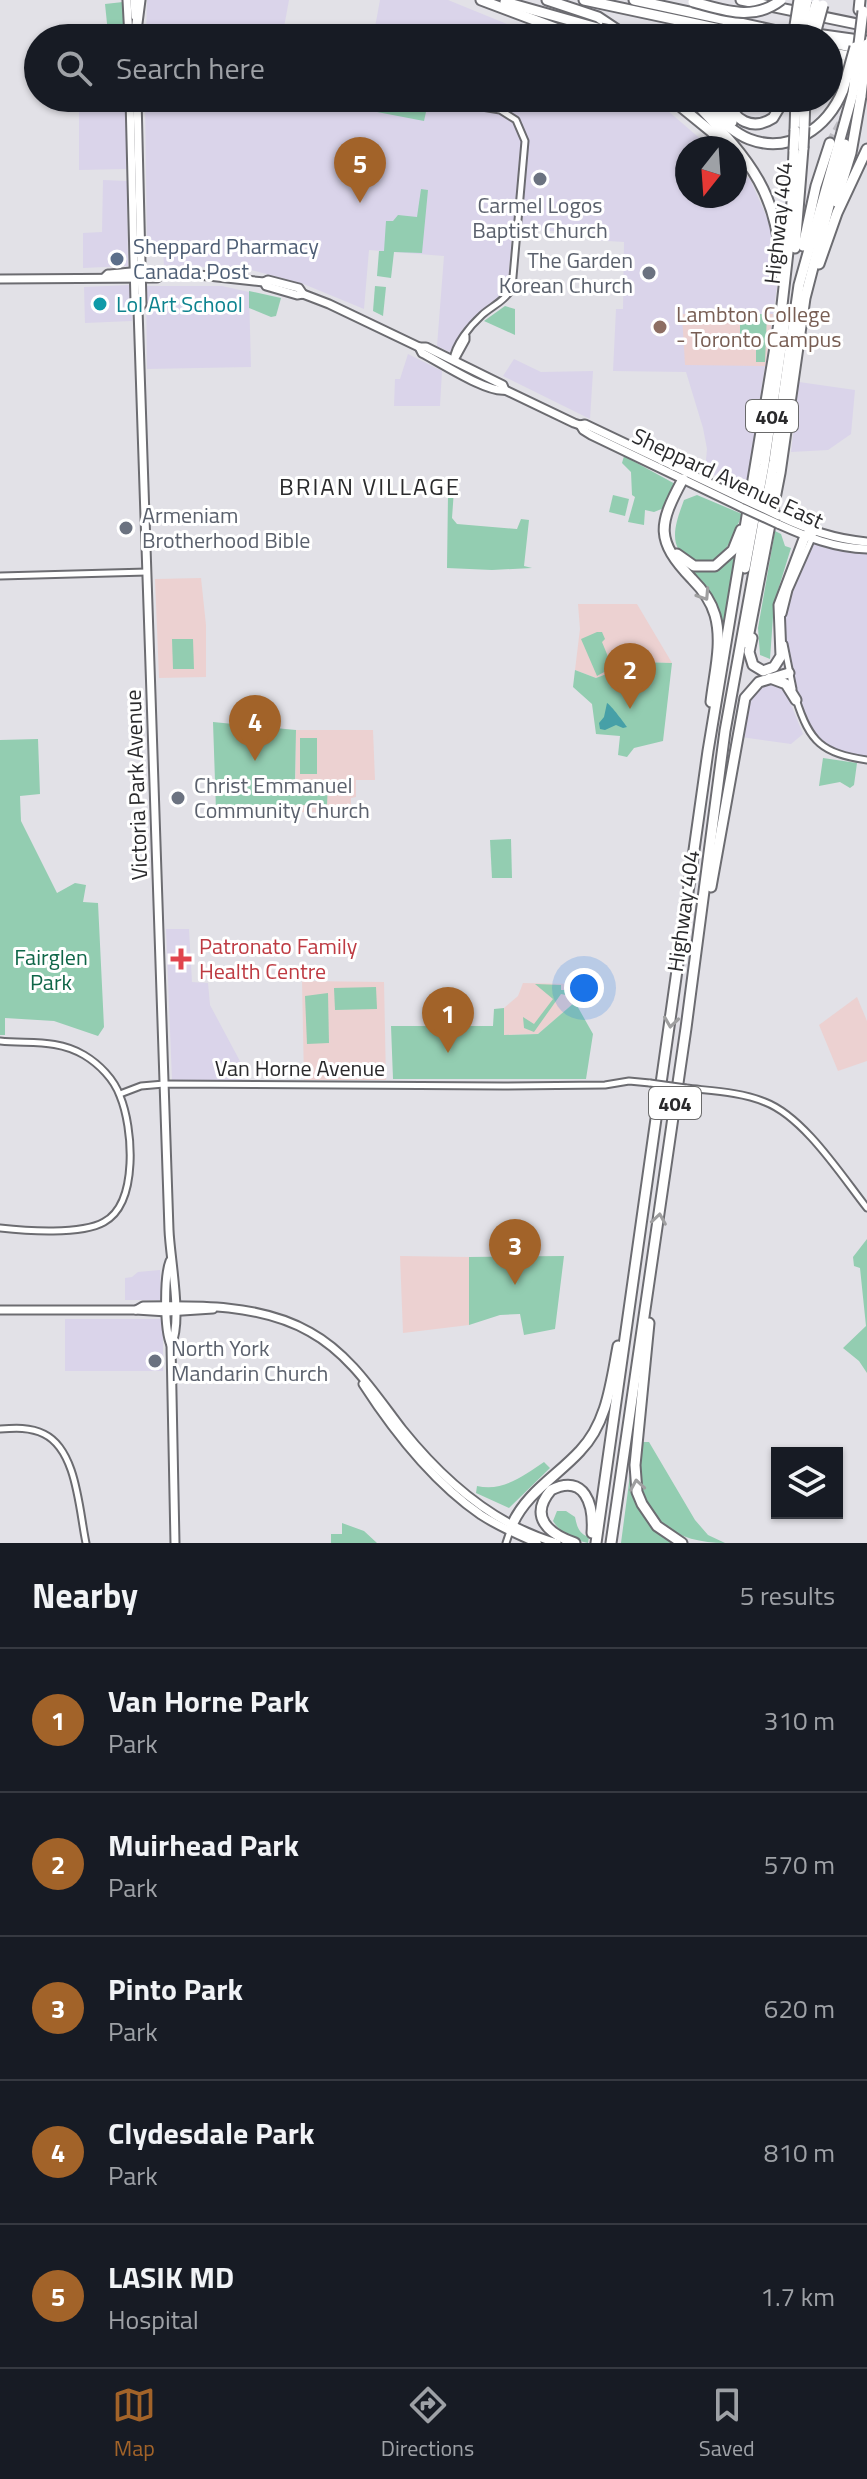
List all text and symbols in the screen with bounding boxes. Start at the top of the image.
search box [24,24,843,112]
text: Search here [116,45,265,91]
icon: search [52,46,96,90]
north arrow [675,136,747,208]
pin: 5 [334,137,386,203]
street label: Highway 404 [755,160,801,286]
marker: Carmel Logos Baptist Church [531,170,549,188]
place label: Carmel Logos Baptist Church [472,188,608,247]
place label: Sheppard Pharmacy Canada Post [133,229,319,288]
place label: The Garden Korean Church [499,243,633,302]
marker: Sheppard Pharmacy Canada Post [108,250,126,268]
marker: The Garden Korean Church [640,264,658,282]
place label: Lol Art School [116,287,243,321]
marker: Lol Art School [91,295,109,313]
place label: Lambton College - Toronto Campus [676,297,842,356]
marker: Lambton College - Toronto Campus [651,318,669,336]
road number: 404 [746,400,798,432]
street label: Sheppard Avenue East [627,419,830,537]
district label: BRIAN VILLAGE [279,468,461,504]
place label: Armeniam Brotherhood Bible [142,498,310,557]
marker: Armeniam Brotherhood Bible [117,519,135,537]
one-way arrow [695,587,710,601]
pin: 2 [604,643,656,709]
street label: Victoria Park Avenue [116,689,156,881]
pin: 4 [229,695,281,761]
place label: Christ Emmanuel Community Church [194,768,370,827]
marker: Christ Emmanuel Community Church [169,789,187,807]
street label: Highway 404 [658,848,708,974]
place label: Patronato Family Health Centre [199,929,358,988]
park label: Fairglen Park [14,940,88,999]
marker: Patronato Family Health Centre [170,948,192,970]
your location [564,968,604,1008]
pin: 1 [422,987,474,1053]
one-way arrow [663,1015,680,1029]
street label: Van Horne Avenue [215,1051,385,1085]
road number: 404 [649,1087,701,1119]
one-way arrow [650,1212,667,1226]
pin: 3 [489,1219,541,1285]
place label: North York Mandarin Church [171,1331,328,1390]
marker: North York Mandarin Church [146,1352,164,1370]
map controls [771,1447,843,1519]
button: layers [771,1447,843,1519]
one-way arrow [629,1478,646,1491]
text: Nearby [32,1569,138,1621]
text: 5 results [740,1576,835,1615]
text: Van Horne Park [108,1678,309,1724]
text: 1 [51,1701,65,1740]
text: 310 m [764,1701,835,1740]
text: Park [108,1724,158,1763]
text: Muirhead Park [108,1822,299,1868]
text: 2 [51,1845,65,1884]
text: 570 m [764,1845,835,1884]
text: Park [108,1868,158,1907]
text: Pinto Park [108,1966,243,2012]
text: 3 [51,1989,65,2028]
text: 620 m [764,1989,835,2028]
text: Park [108,2012,158,2051]
text: Clydesdale Park [108,2110,314,2156]
text: 4 [51,2133,65,2172]
text: 810 m [764,2133,835,2172]
text: Park [108,2156,158,2195]
text: LASIK MD [108,2254,234,2300]
text: 5 [51,2277,65,2316]
text: 1.7 km [760,2277,835,2316]
text: Hospital [108,2300,199,2339]
tab: Map [112,2383,156,2465]
tab: Directions [381,2383,474,2465]
tab: Saved [699,2383,755,2465]

